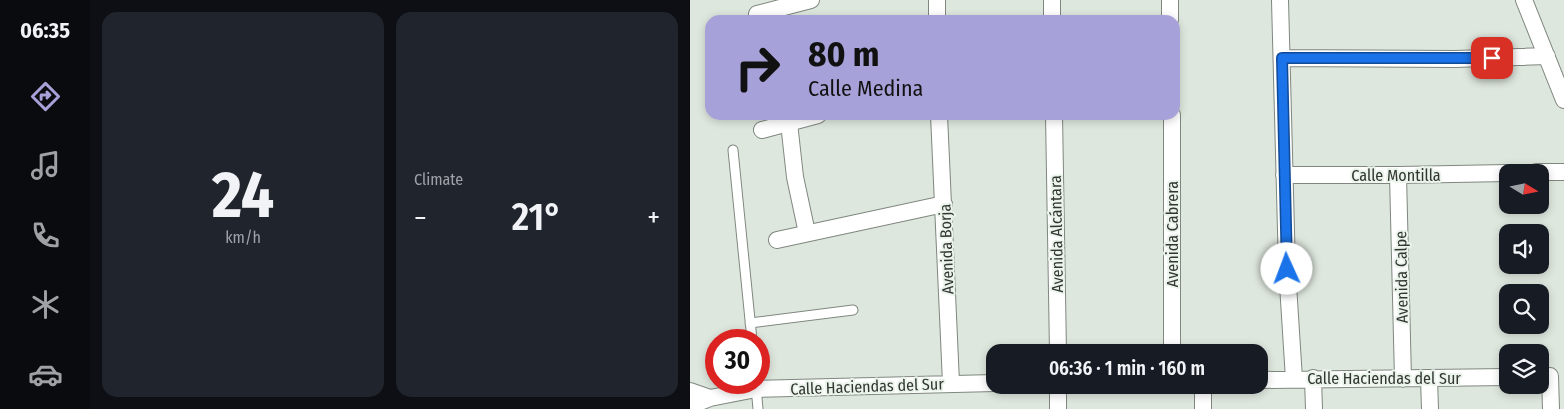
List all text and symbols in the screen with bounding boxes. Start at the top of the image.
text: 06:35 [20,17,70,44]
text: 80 m [808,33,880,75]
icon: right [725,35,790,100]
pin [1471,37,1513,79]
icon: arrive [1478,44,1506,72]
text: Calle Medina [808,75,923,102]
icon: directions [28,79,63,114]
icon: music [28,148,63,183]
text: 24 [212,156,274,234]
north arrow [1499,164,1549,214]
map controls [1499,164,1549,394]
street label: Calle Montilla [1351,166,1441,185]
text: Climate [414,170,463,189]
street label: Avenida Alcántara [1046,175,1067,293]
street label: Avenida Cabrera [1163,181,1182,287]
text: 21° [512,194,562,240]
text: − [414,201,427,234]
text: + [647,201,660,234]
street label: Avenida Borja [935,203,958,295]
icon: phone [28,218,63,253]
button: sound [1499,224,1549,274]
text: km/h [225,228,261,247]
street label: Avenida Calpe [1391,231,1412,323]
position arrow [1260,242,1312,294]
button: search [1499,284,1549,334]
icon: climate [28,287,63,322]
speed limit sign: 30 [705,329,770,394]
button: layers [1499,344,1549,394]
icon: car [28,357,63,392]
text: 06:36 · 1 min · 160 m [1049,357,1205,380]
street label: Calle Haciendas del Sur [1307,369,1461,388]
street label: Calle Haciendas del Sur [790,374,945,399]

